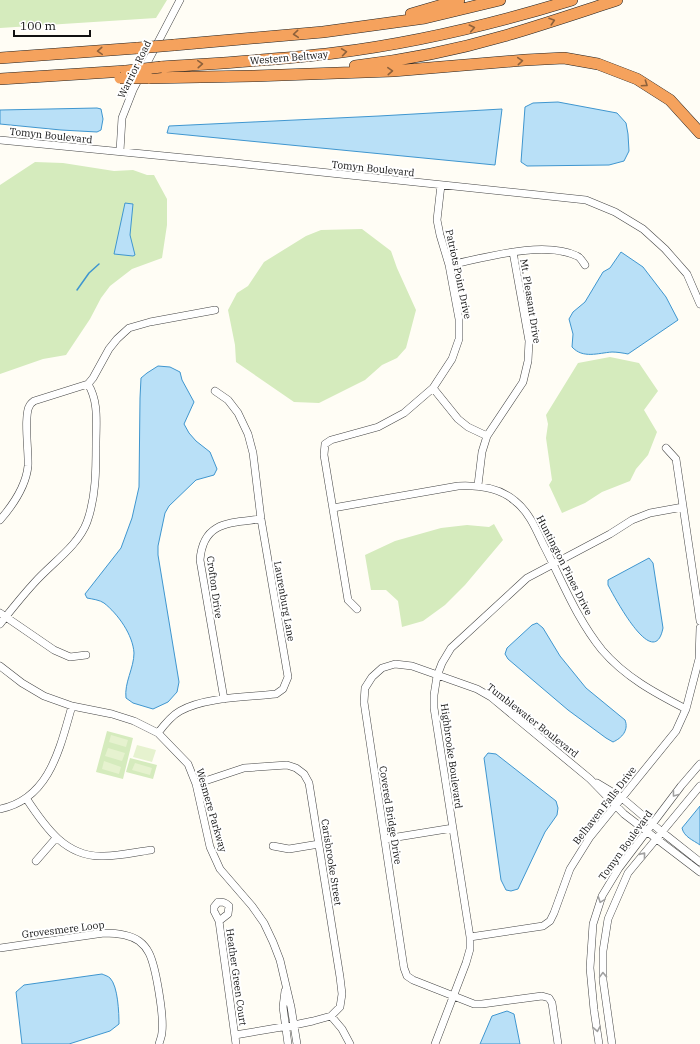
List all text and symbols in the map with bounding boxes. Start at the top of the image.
scale bar [14,12,90,38]
one-way arrow [549,17,556,25]
text: 100 m [20,18,56,33]
one-way arrow [468,25,475,33]
one-way arrow [293,29,299,38]
street label: Warrior Road [115,38,154,100]
one-way arrow [97,46,103,55]
street label: Western Beltway [249,48,329,67]
one-way arrow [341,48,347,57]
one-way arrow [517,56,523,65]
one-way arrow [197,60,203,69]
one-way arrow [387,67,393,76]
one-way arrow [641,79,648,87]
street label: Tomyn Boulevard [9,125,93,146]
street label: Tomyn Boulevard [331,158,415,179]
street label: Patriots Point Drive [443,228,474,320]
street label: Mt. Pleasant Drive [517,258,544,344]
street label: Huntington Pines Drive [534,513,595,617]
street label: Crofton Drive [204,555,225,619]
street label: Laurenburg Lane [271,560,298,642]
street label: Tumblewater Boulevard [484,680,581,760]
street label: Highbrooke Boulevard [438,703,465,809]
street label: Belhaven Falls Drive [570,764,639,847]
street label: Covered Bridge Drive [376,765,405,865]
street label: Wesmere Parkway [193,767,230,854]
one-way arrow [673,790,680,797]
street label: Tomyn Boulevard [596,808,655,883]
street label: Carisbrooke Street [318,818,345,907]
one-way arrow [638,852,645,860]
one-way arrow [597,897,605,904]
street label: Grovesmere Loop [21,918,105,941]
street label: Heather Green Court [223,928,250,1027]
one-way arrow [599,972,607,978]
one-way arrow [592,1025,600,1032]

